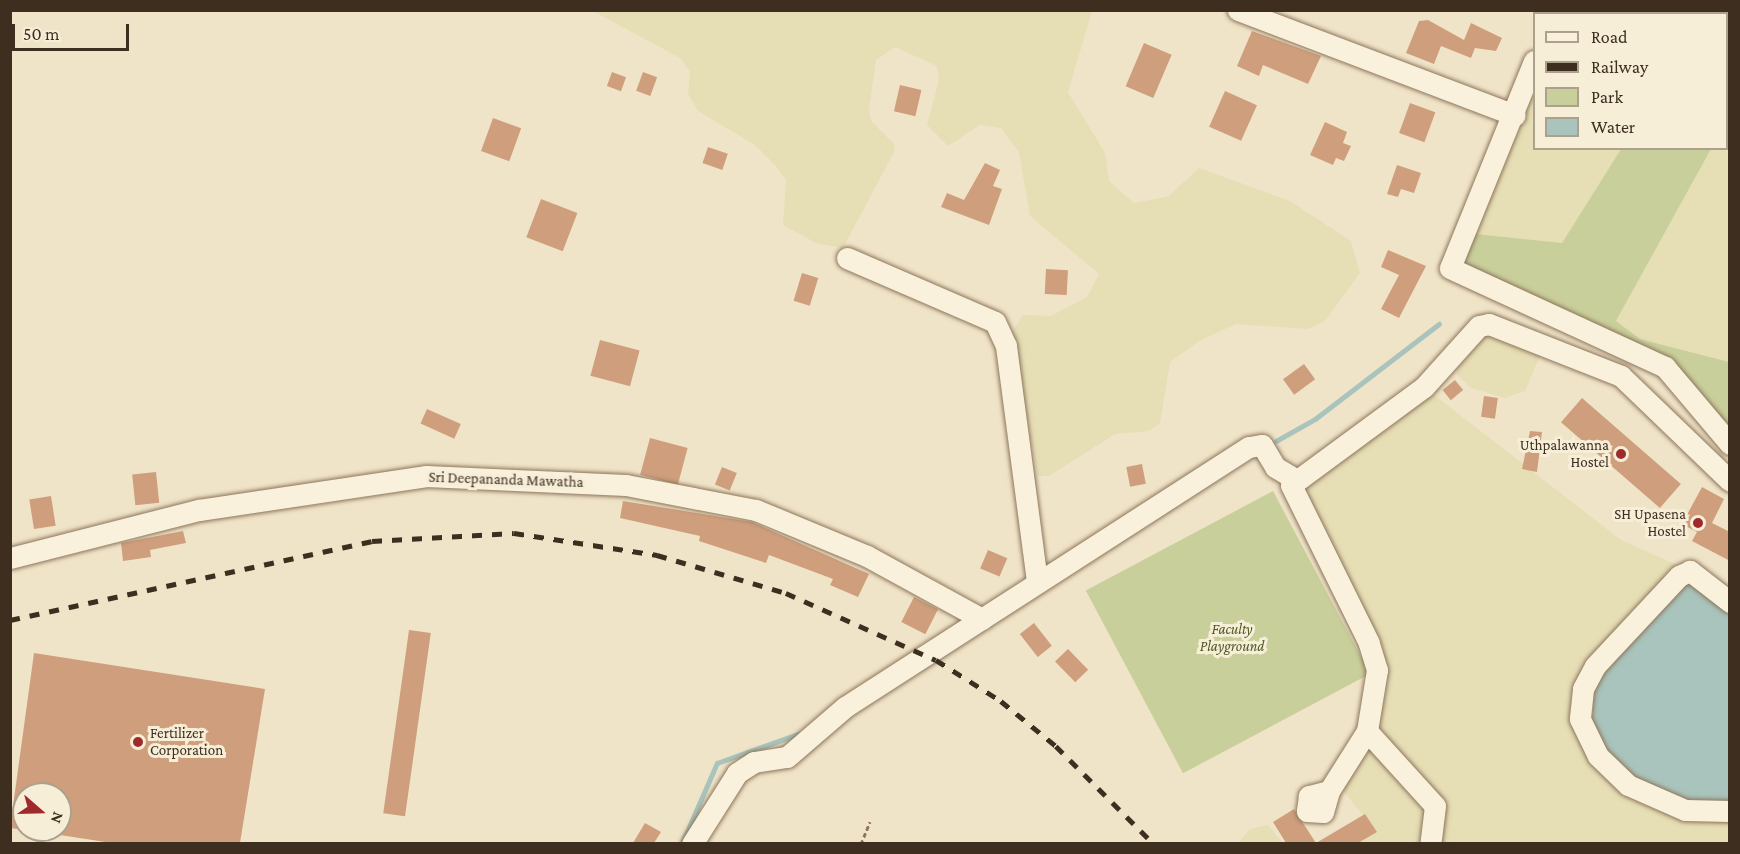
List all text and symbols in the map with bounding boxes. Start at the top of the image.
scale bar [15,12,132,50]
legend [1533,12,1728,150]
text: 50 m [23,24,60,44]
text: Road [1591,27,1628,47]
text: Railway [1591,57,1648,77]
text: Park [1591,87,1623,107]
text: Water [1591,117,1635,137]
place label: Uthpalawanna Hostel [1520,436,1609,471]
marker: Uthpalawanna Hostel [1614,447,1628,461]
street label: Sri Deepananda Mawatha [428,468,584,492]
place label: SH Upasena Hostel [1614,505,1686,540]
marker: SH Upasena Hostel [1691,516,1705,530]
park label: Faculty Playground [1200,620,1264,655]
place label: Fertilizer Corporation [150,724,223,759]
marker: Fertilizer Corporation [131,735,145,749]
north arrow [12,782,72,842]
text: N [48,810,67,826]

